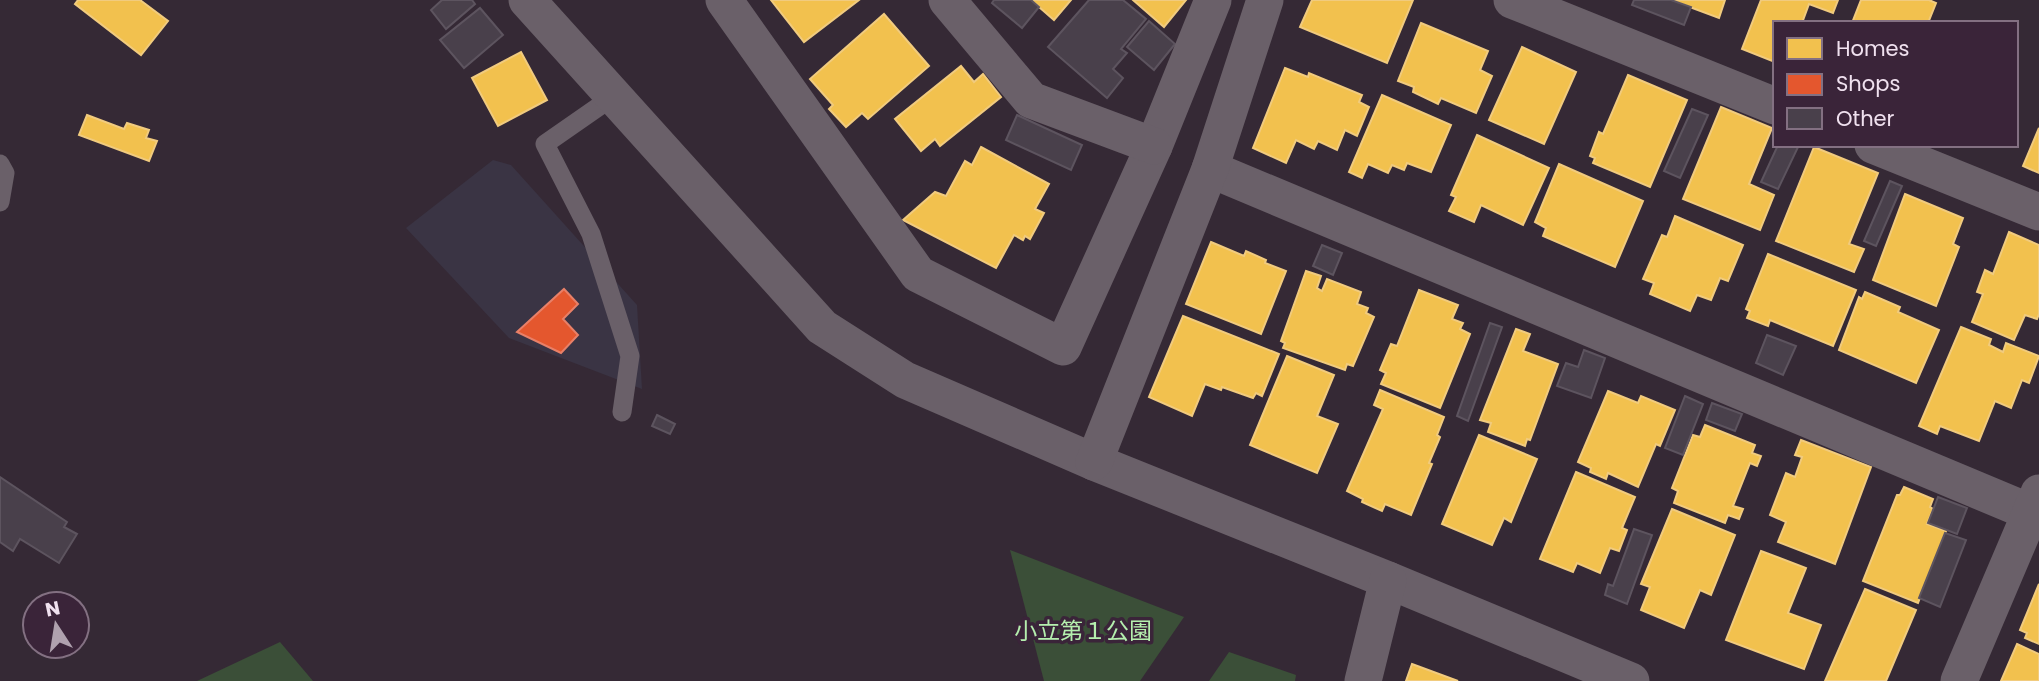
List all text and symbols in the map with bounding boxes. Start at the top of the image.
legend [1773,21,2018,147]
text: Homes [1836,34,1910,63]
text: Shops [1836,69,1900,98]
text: Other [1836,104,1895,133]
north arrow [21,590,91,660]
text: N [43,594,62,624]
park label: 小立第１公園 [1014,615,1152,647]

